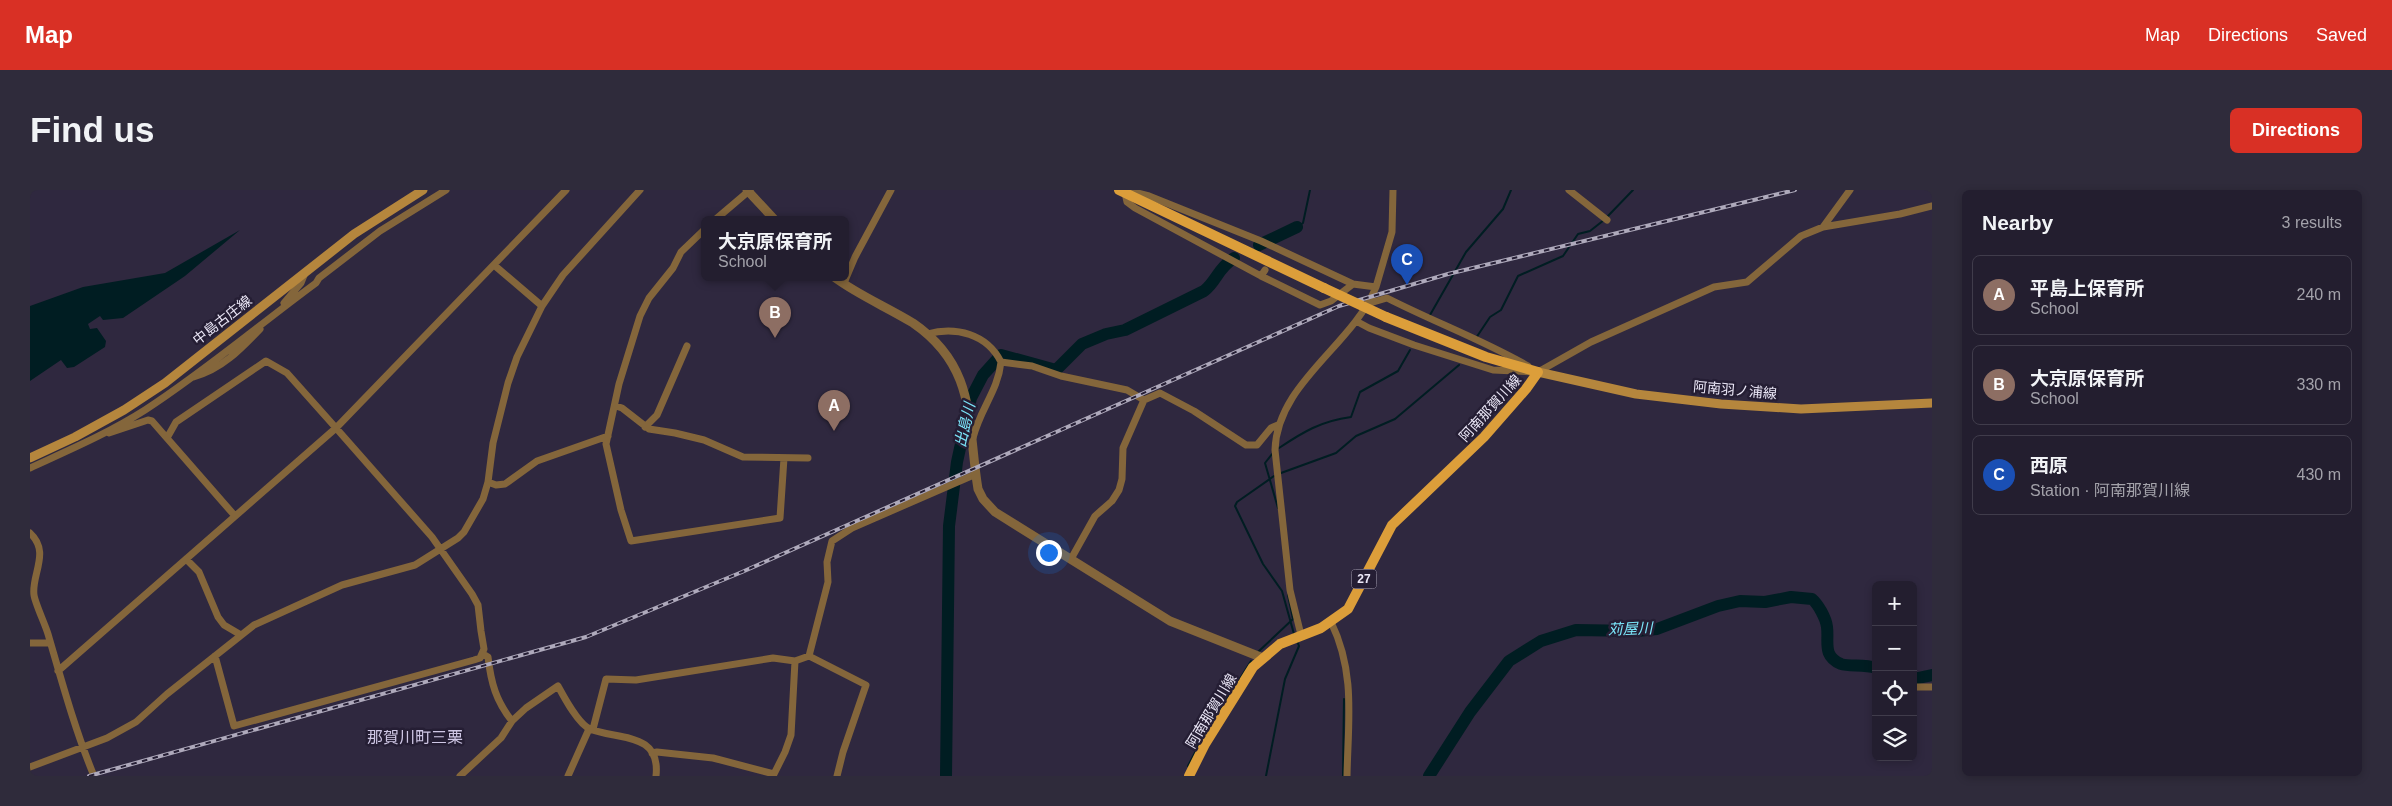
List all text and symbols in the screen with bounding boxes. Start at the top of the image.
text: Map [25,21,73,48]
text: Map [2145,25,2180,45]
text: Directions [2208,25,2288,45]
text: Saved [2316,25,2367,45]
button: Directions [2230,108,2362,153]
text: Find us [30,110,154,149]
text: Nearby [1982,211,2053,234]
text: 3 results [2282,214,2342,231]
popup [701,216,849,281]
text: 大京原保育所 [718,231,832,252]
pin: C [1391,244,1423,285]
text: School [718,253,767,270]
text: 平島上保育所 [2030,278,2144,299]
text: A [1993,286,2005,303]
text: 240 m [2297,286,2341,303]
street label: 中島古庄線 [189,292,255,348]
pin: B [759,297,791,338]
text: School [2030,300,2079,317]
text: 大京原保育所 [2030,368,2144,389]
street label: 阿南那賀川線 [1456,371,1524,445]
text: B [1993,376,2005,393]
text: 330 m [2297,376,2341,393]
street label: 阿南羽ノ浦線 [1692,378,1778,402]
pin: A [818,390,850,431]
text: School [2030,390,2079,407]
water label: 出島川 [951,399,978,449]
text: 西原 [2030,455,2068,476]
text: C [1993,466,2005,483]
text: 430 m [2297,466,2341,483]
text: Station · 阿南那賀川線 [2030,482,2190,499]
your location [1036,540,1062,566]
road number: 27 [1352,569,1376,588]
map controls [1872,581,1917,761]
button: + [1872,581,1917,626]
water label: 苅屋川 [1607,619,1655,638]
button: − [1872,626,1917,671]
street label: 阿南那賀川線 [1183,671,1239,751]
button: locate [1872,671,1917,716]
button: layers [1872,716,1917,761]
district label: 那賀川町三栗 [367,729,463,746]

